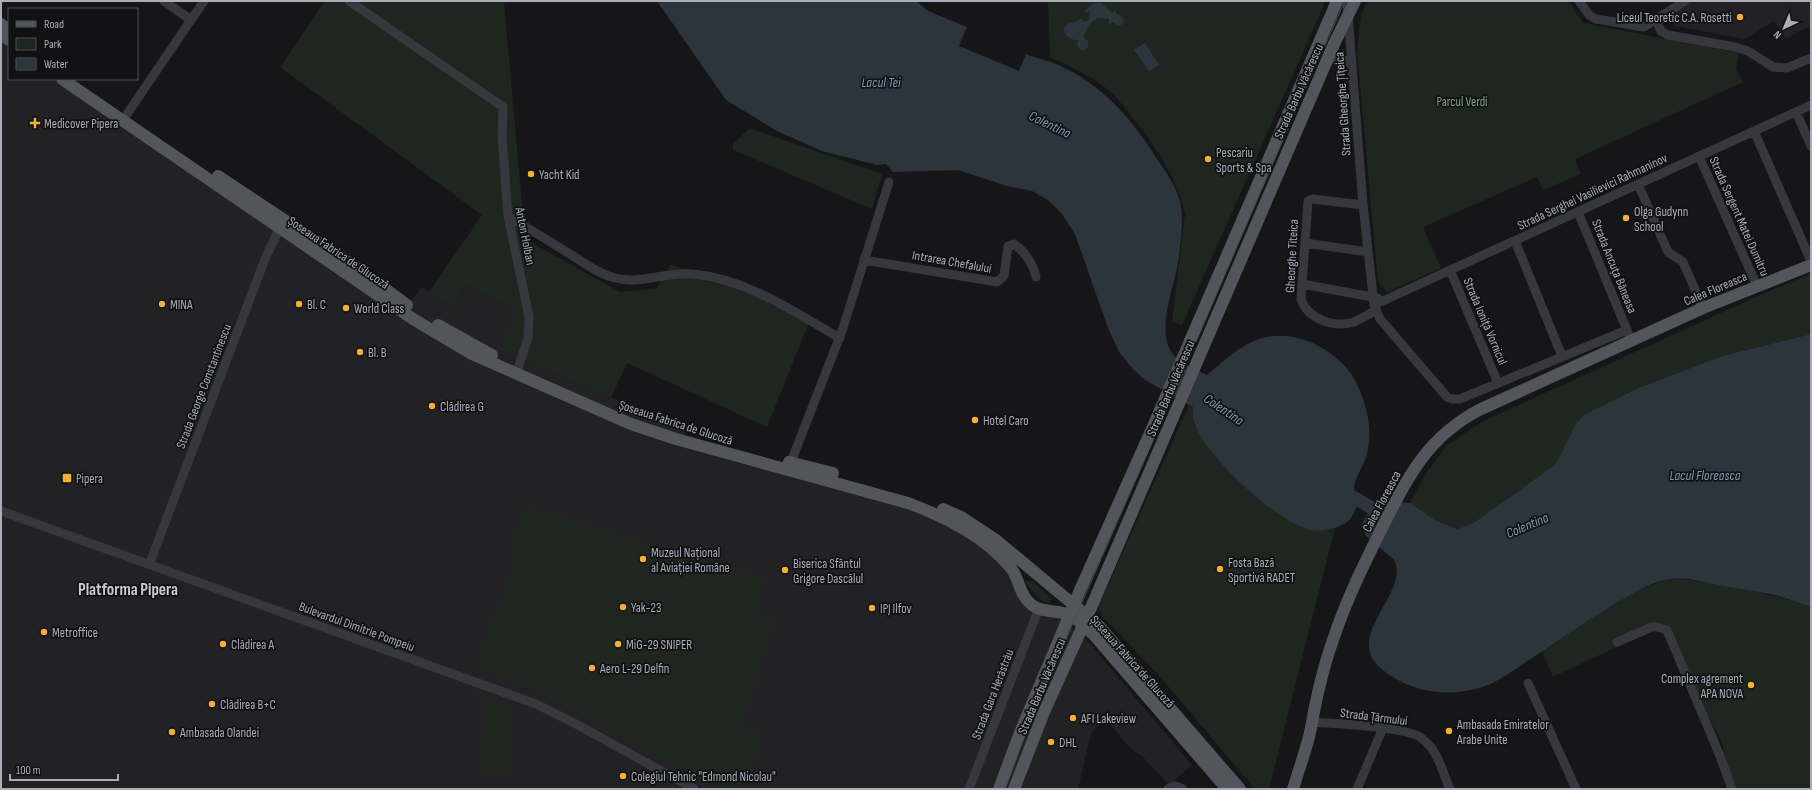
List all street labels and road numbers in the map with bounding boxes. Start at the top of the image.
street label: Strada Barbu Văcărescu [1271,41,1327,142]
street label: Strada Gheorghe Țițeica [1331,52,1355,156]
street label: Strada Serghei Vasilievici Rahmaninov [1515,150,1670,234]
street label: Strada Sergent Matei Dumitru [1706,154,1773,278]
street label: Anton Holban [511,205,538,267]
street label: Șoseaua Fabrica de Glucoză [285,213,392,293]
street label: Strada Ancuța Băneasa [1588,217,1640,316]
street label: Gheorghe Titeica [1282,219,1302,293]
street label: Intrarea Chefalului [911,247,993,277]
street label: Calea Floreasca [1681,268,1749,309]
street label: Strada Ioniță Vornicul [1460,275,1511,367]
street label: Strada George Constantinescu [173,322,235,451]
street label: Strada Barbu Văcărescu [1144,338,1198,439]
street label: Șoseaua Fabrica de Glucoză [617,397,735,449]
street label: Calea Floreasca [1359,468,1405,535]
street label: Bulevardul Dimitrie Pompeiu [297,599,417,655]
street label: Șoseaua Fabrica de Glucoză [1087,612,1178,711]
street label: Strada Barbu Văcărescu [1015,636,1069,737]
street label: Strada Gara Herăstrău [968,647,1018,742]
street label: Strada Țărmului [1339,705,1408,729]

